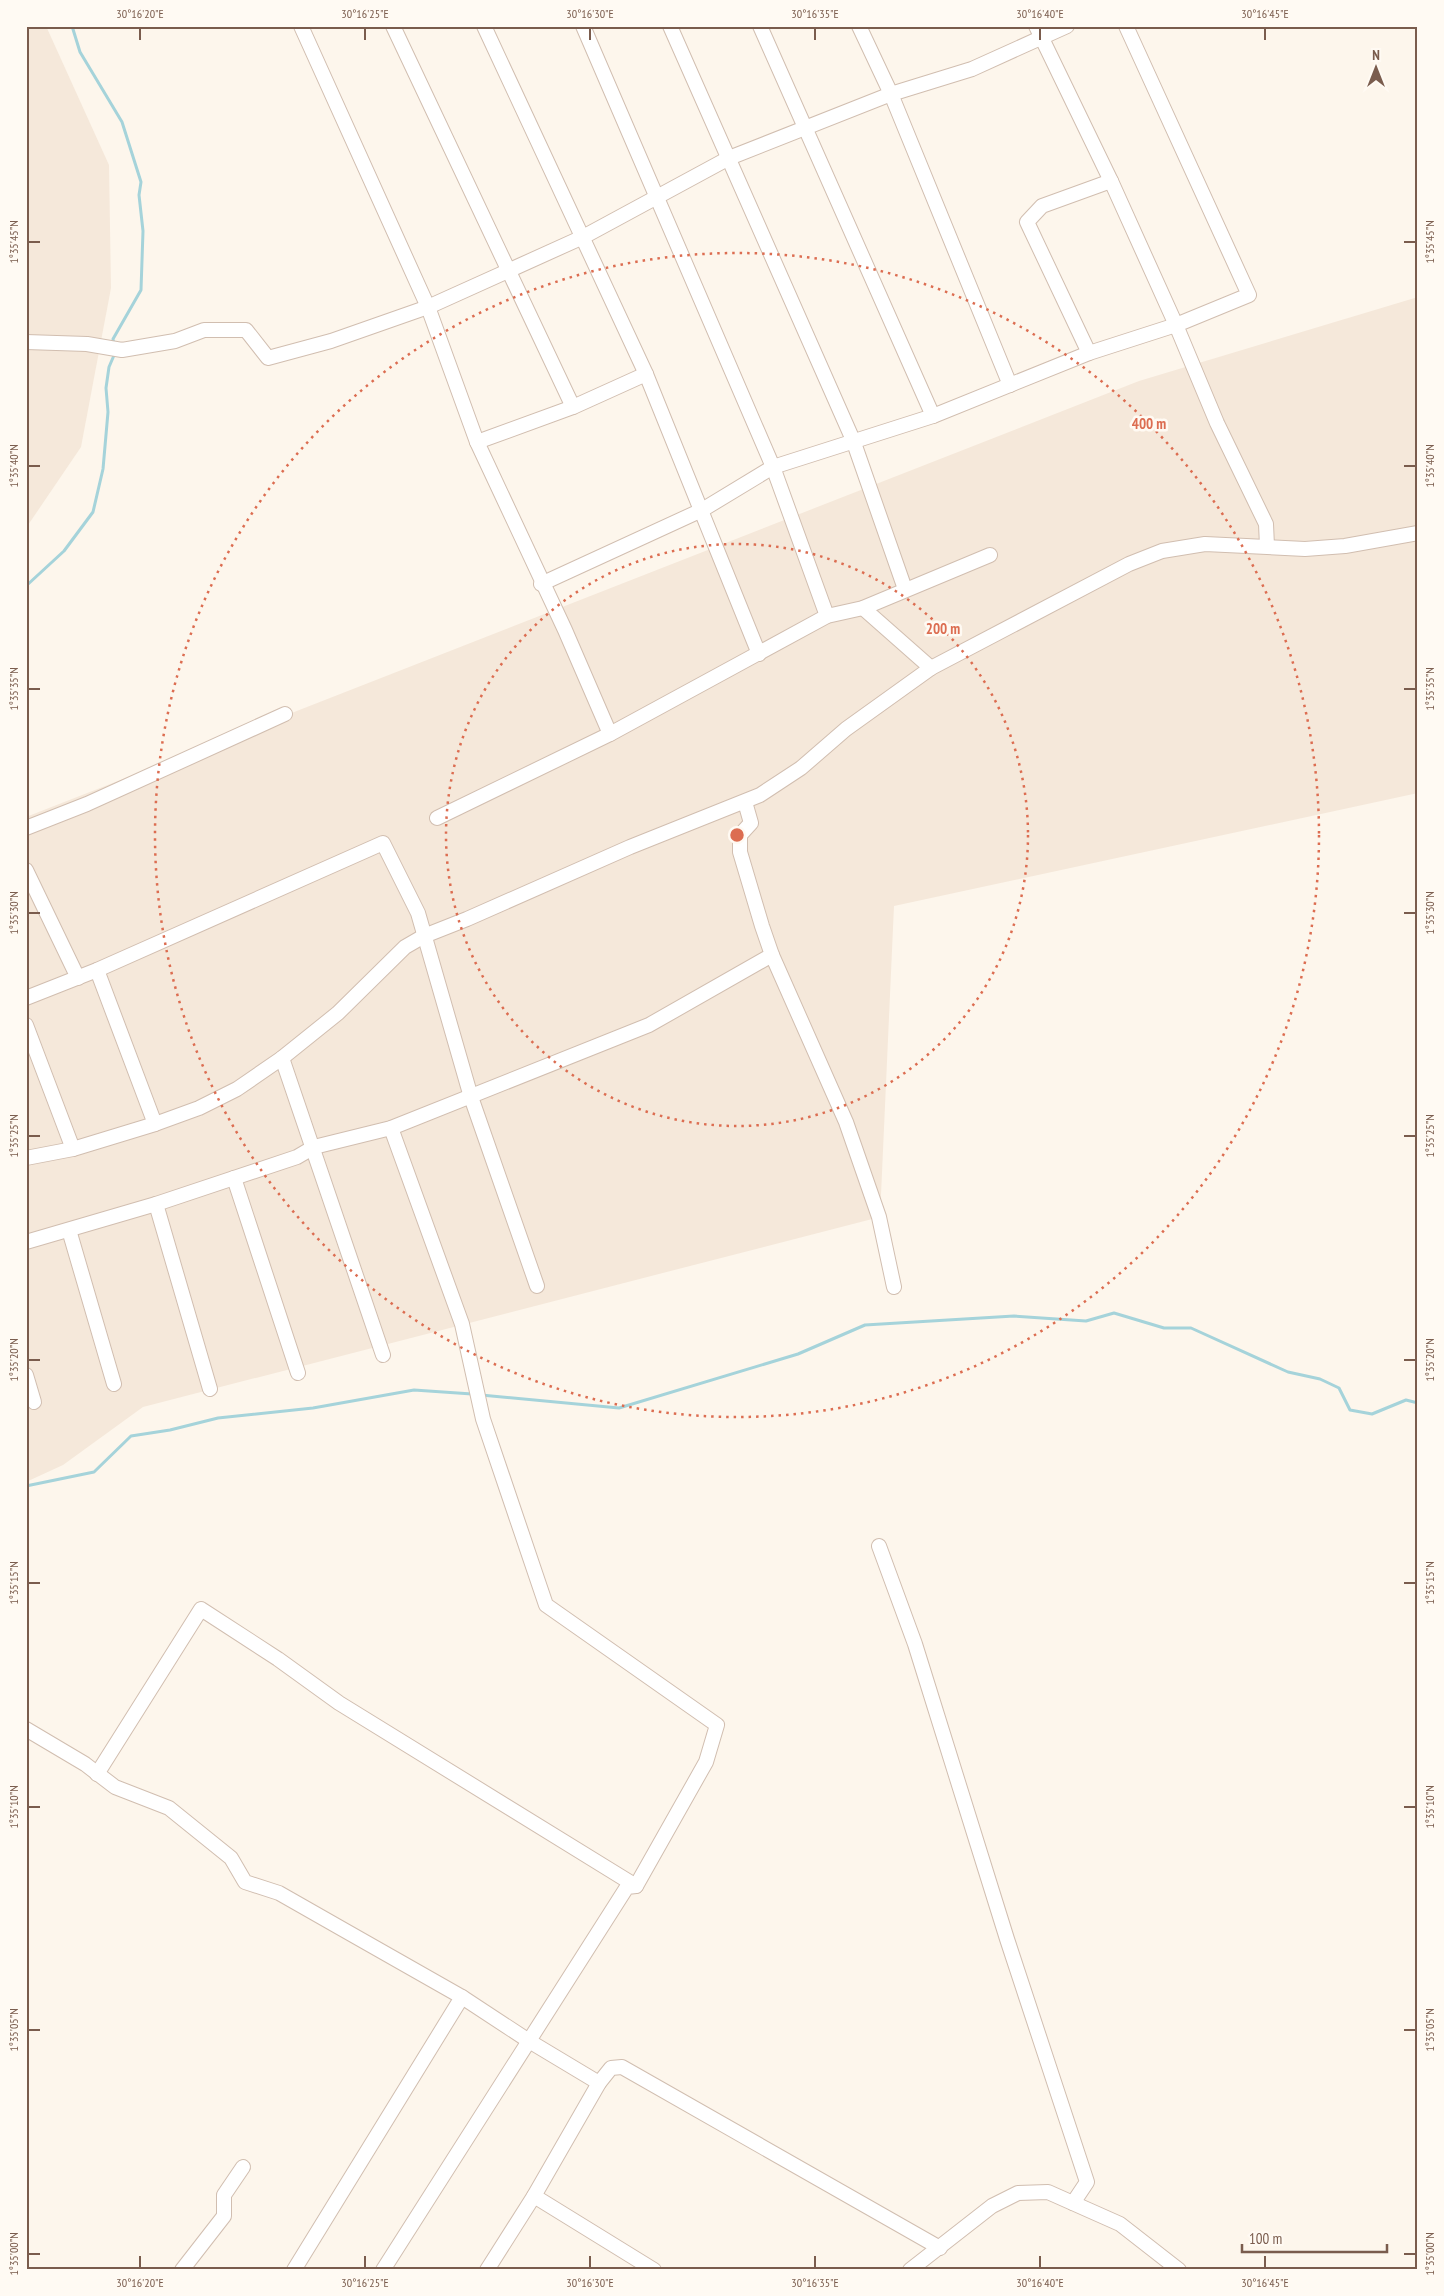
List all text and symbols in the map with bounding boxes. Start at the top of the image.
text: 30°16'20"E [116,6,164,21]
text: 30°16'25"E [341,6,389,21]
text: 30°16'30"E [566,6,614,21]
text: 30°16'35"E [791,6,839,21]
text: 30°16'40"E [1016,6,1064,21]
text: 30°16'45"E [1241,6,1289,21]
north arrow [1352,42,1402,92]
text: N [1372,46,1380,64]
text: 1°35'45"N [6,220,21,264]
text: 1°35'45"N [1422,220,1437,264]
text: 400 m [1132,414,1166,433]
text: 1°35'40"N [6,444,21,488]
text: 1°35'40"N [1422,444,1437,488]
text: 200 m [926,619,960,638]
text: 1°35'35"N [6,667,21,711]
text: 1°35'35"N [1422,667,1437,711]
centre of rings [728,826,746,844]
text: 1°35'30"N [6,891,21,935]
text: 1°35'30"N [1422,891,1437,935]
text: 1°35'25"N [6,1114,21,1158]
text: 1°35'25"N [1422,1114,1437,1158]
text: 1°35'20"N [6,1338,21,1382]
text: 1°35'20"N [1422,1338,1437,1382]
text: 1°35'15"N [6,1561,21,1605]
text: 1°35'15"N [1422,1561,1437,1605]
text: 1°35'10"N [6,1785,21,1829]
text: 1°35'10"N [1422,1785,1437,1829]
text: 1°35'05"N [6,2008,21,2052]
text: 1°35'05"N [1422,2008,1437,2052]
scale bar [1242,2221,1386,2253]
text: 100 m [1249,2229,1282,2248]
text: 1°35'00"N [6,2232,21,2276]
text: 1°35'00"N [1422,2232,1437,2276]
text: 30°16'20"E [116,2275,164,2290]
text: 30°16'25"E [341,2275,389,2290]
text: 30°16'30"E [566,2275,614,2290]
text: 30°16'35"E [791,2275,839,2290]
text: 30°16'40"E [1016,2275,1064,2290]
text: 30°16'45"E [1241,2275,1289,2290]

